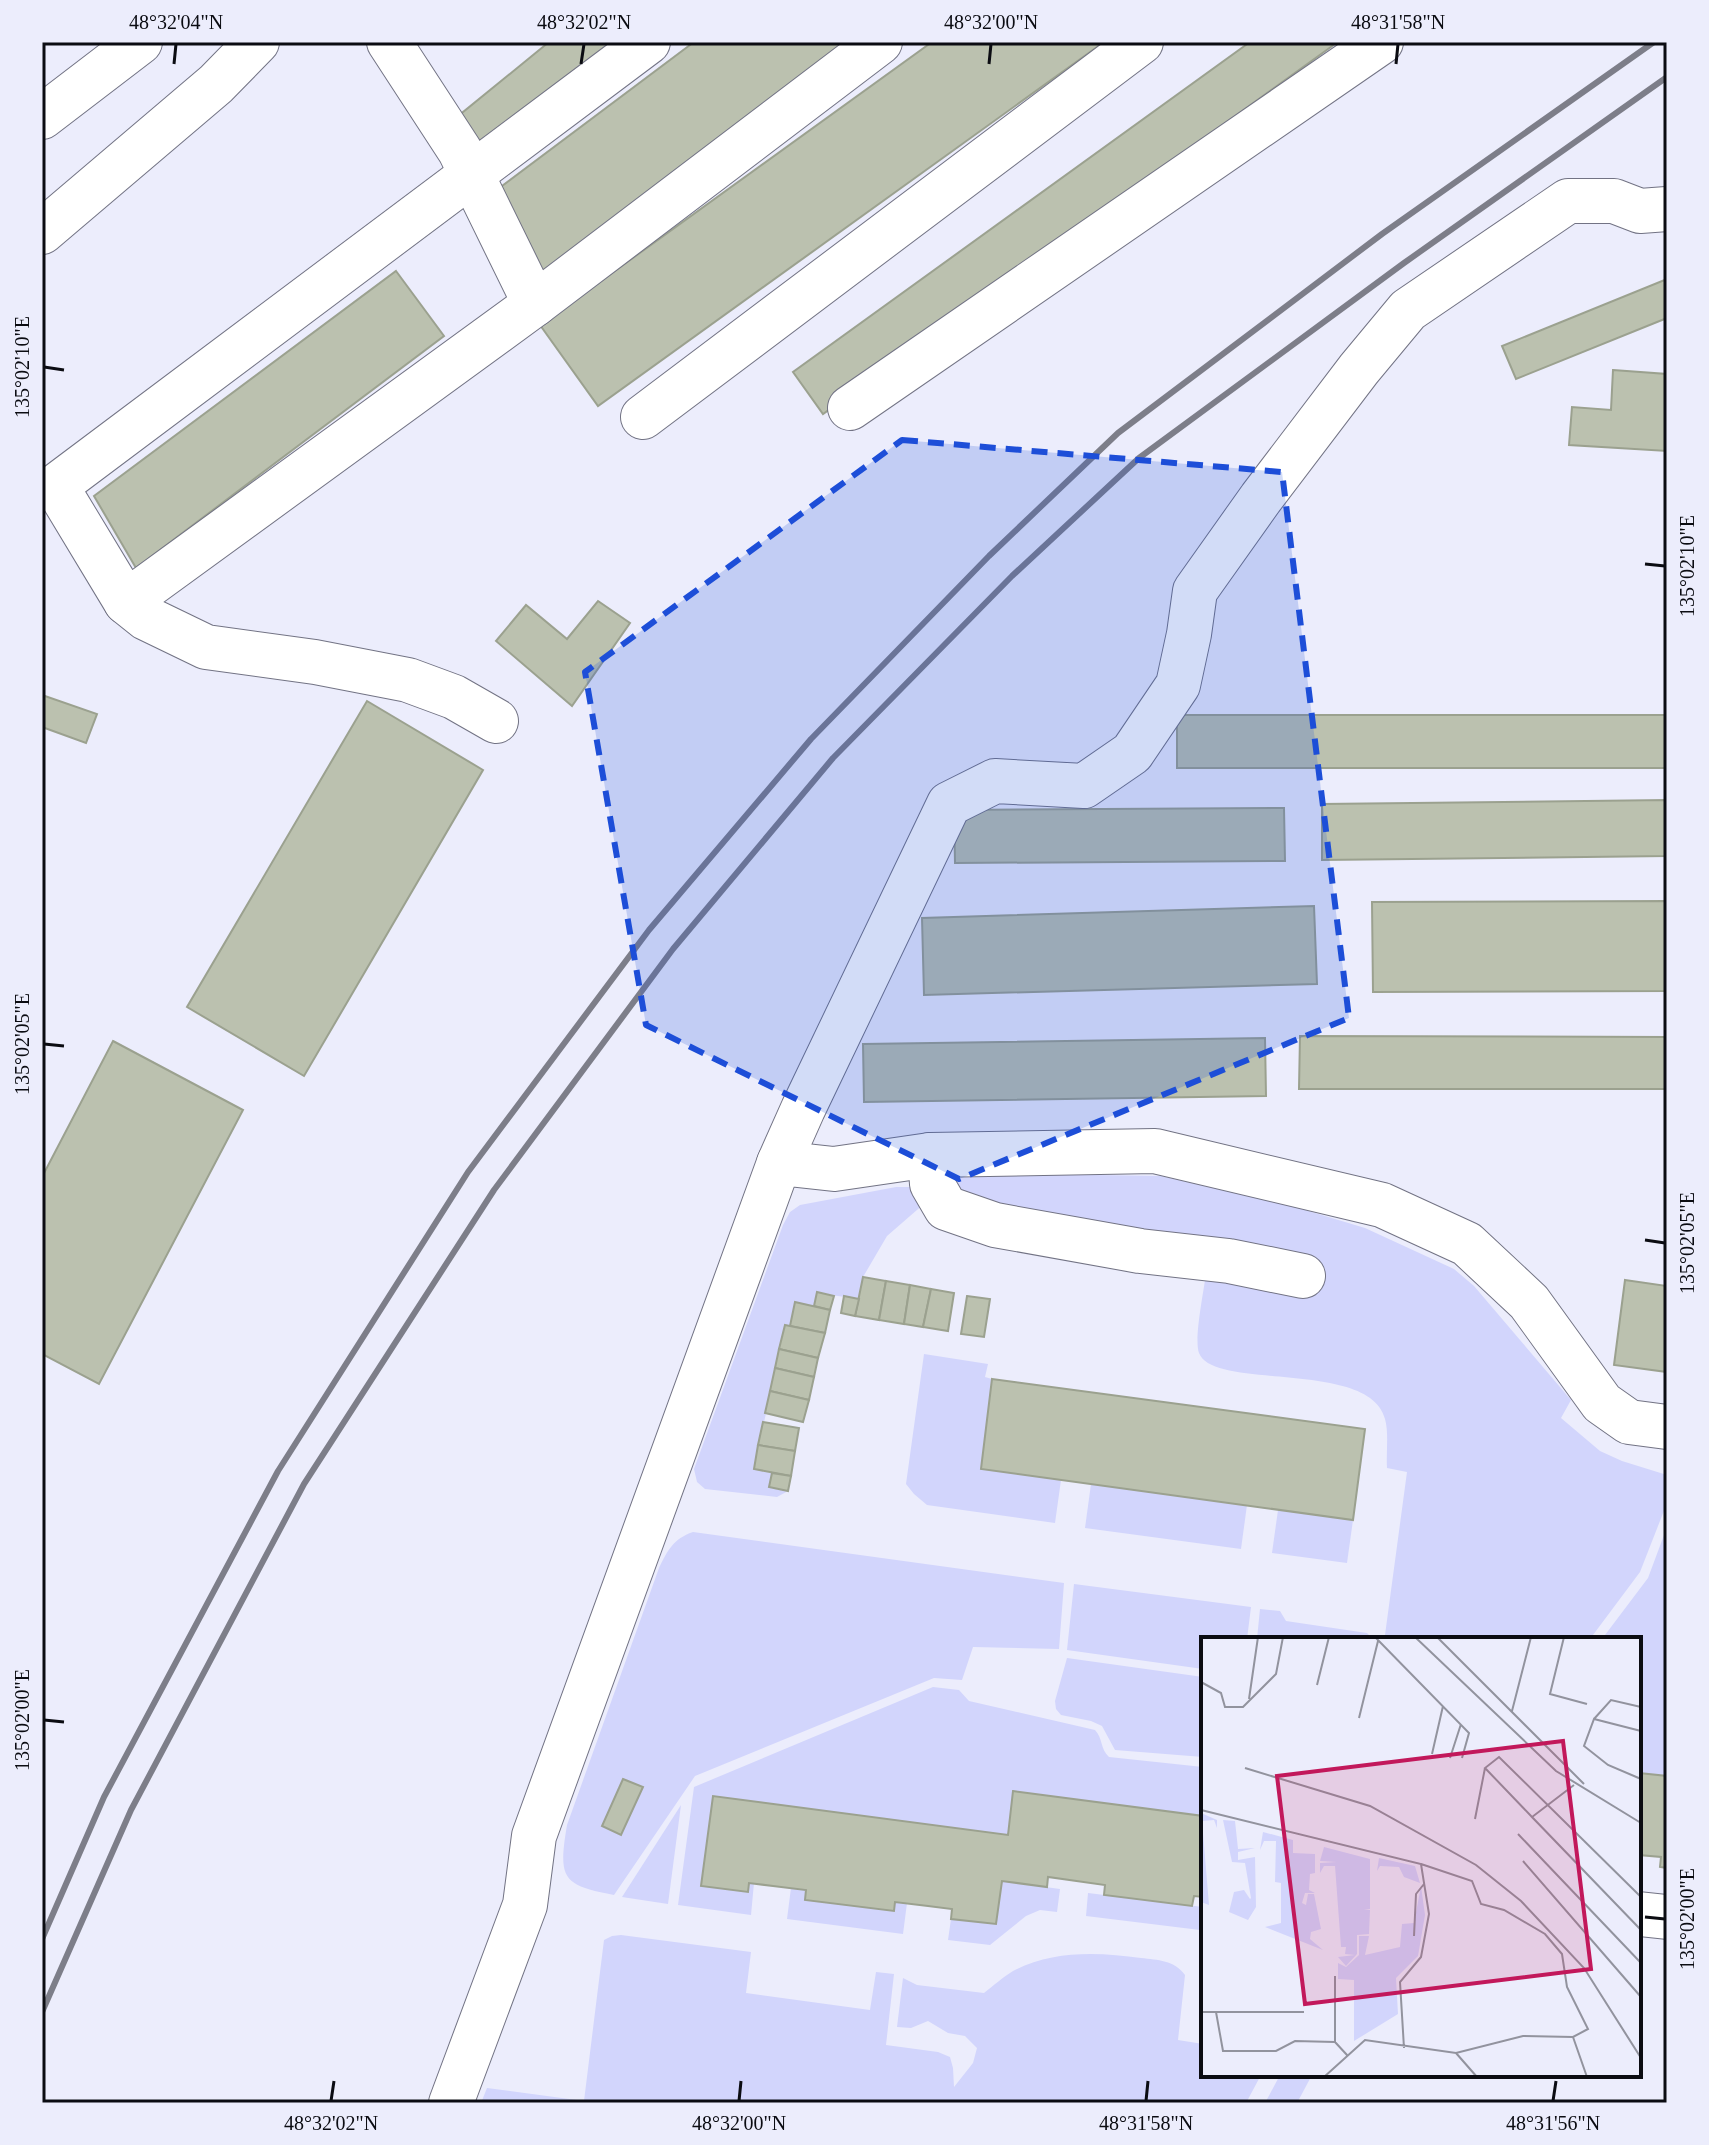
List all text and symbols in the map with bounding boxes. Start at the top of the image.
text: 48°32'04"N [129,11,223,33]
text: 48°32'02"N [537,11,631,33]
text: 48°32'00"N [944,11,1038,33]
text: 48°31'58"N [1351,11,1445,33]
text: 135°02'10"E [11,316,33,418]
text: 135°02'10"E [1676,515,1698,617]
text: 135°02'05"E [11,993,33,1095]
text: 135°02'05"E [1676,1192,1698,1294]
inset map [1201,1637,1641,2077]
text: 135°02'00"E [11,1669,33,1771]
text: 135°02'00"E [1676,1868,1698,1970]
text: 48°32'02"N [284,2112,378,2134]
text: 48°32'00"N [692,2112,786,2134]
text: 48°31'58"N [1099,2112,1193,2134]
text: 48°31'56"N [1506,2112,1600,2134]

